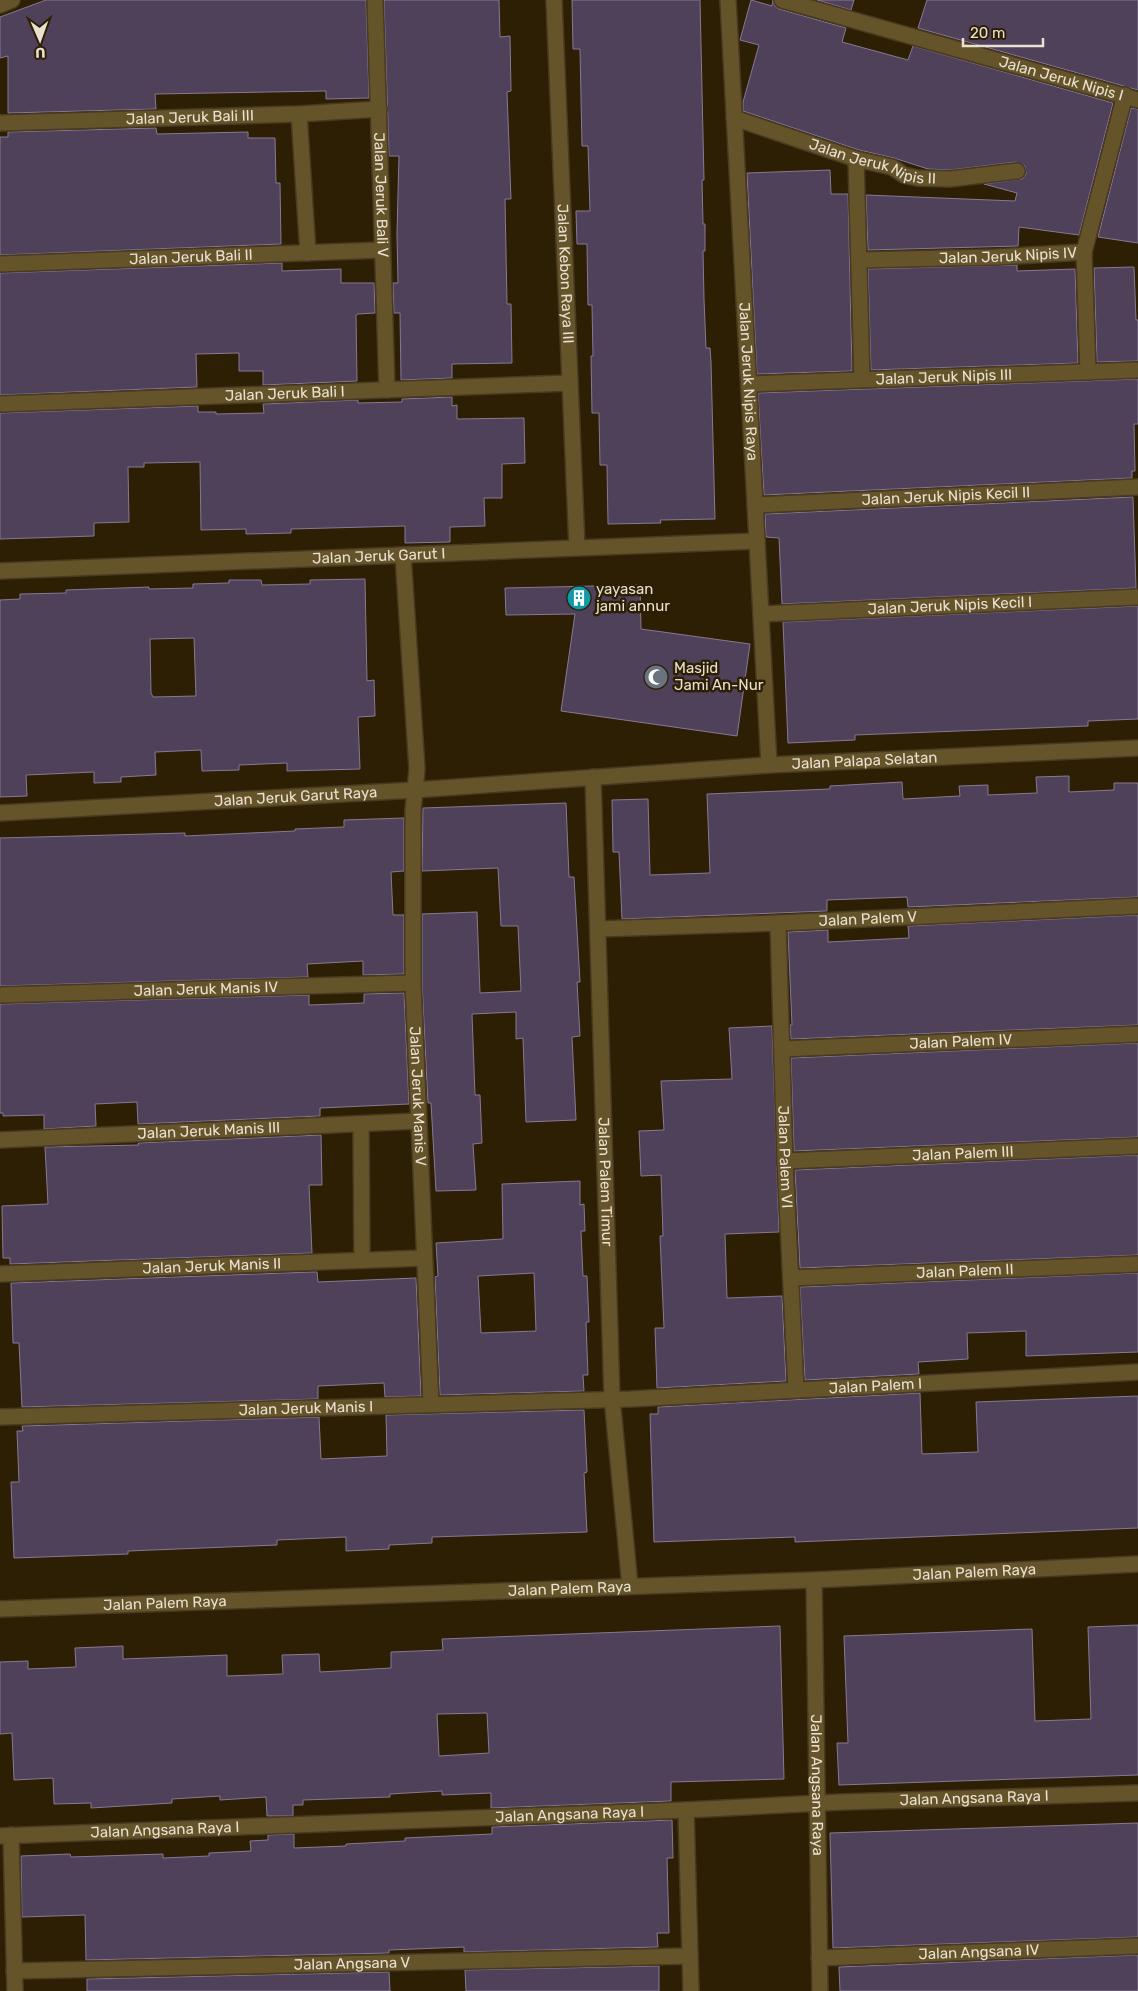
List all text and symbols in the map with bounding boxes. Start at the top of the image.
north arrow [15,15,65,65]
scale bar [963,15,1043,47]
text: 20 m [970,24,1005,42]
text: U [35,44,46,61]
street label: Jalan Jeruk Nipis I [997,52,1125,104]
street label: Jalan Jeruk Bali III [126,106,254,128]
street label: Jalan Jeruk Bali V [370,132,392,258]
street label: Jalan Jeruk Nipis II [807,135,936,188]
street label: Jalan Kebon Raya III [554,203,577,344]
street label: Jalan Jeruk Nipis IV [939,243,1078,267]
street label: Jalan Jeruk Bali II [129,246,253,268]
street label: Jalan Jeruk Nipis Raya [735,302,762,461]
street label: Jalan Jeruk Nipis III [875,366,1013,388]
street label: Jalan Jeruk Bali I [225,382,345,405]
street label: Jalan Jeruk Nipis Kecil II [861,483,1031,509]
street label: Jalan Jeruk Garut I [312,544,446,568]
place label: yayasan jami annur [595,580,670,615]
building icon: yayasan jami annur [566,585,592,611]
street label: Jalan Jeruk Nipis Kecil I [867,593,1033,618]
place label: Masjid Jami An-Nur [674,659,764,694]
mosque icon: Masjid Jami An-Nur [643,664,669,690]
street label: Jalan Palapa Selatan [791,748,938,773]
street label: Jalan Jeruk Garut Raya [213,783,378,810]
street label: Jalan Palem V [818,907,918,930]
street label: Jalan Jeruk Manis IV [133,978,279,1000]
street label: Jalan Jeruk Manis V [406,1026,430,1167]
street label: Jalan Palem IV [909,1030,1013,1053]
street label: Jalan Palem VI [774,1105,796,1209]
street label: Jalan Palem Timur [594,1117,616,1247]
street label: Jalan Jeruk Manis III [137,1118,281,1143]
street label: Jalan Palem III [912,1142,1014,1165]
street label: Jalan Jeruk Manis II [142,1254,282,1278]
street label: Jalan Palem II [916,1260,1014,1282]
street label: Jalan Palem I [828,1374,923,1397]
street label: Jalan Jeruk Manis I [238,1397,374,1419]
street label: Jalan Palem Raya [912,1560,1036,1584]
street label: Jalan Palem Raya [508,1578,632,1600]
street label: Jalan Palem Raya [103,1592,227,1614]
street label: Jalan Angsana Raya [807,1714,827,1856]
street label: Jalan Angsana Raya I [899,1787,1049,1809]
street label: Jalan Angsana Raya I [495,1803,644,1826]
street label: Jalan Angsana Raya I [90,1818,240,1842]
street label: Jalan Angsana IV [918,1941,1040,1963]
street label: Jalan Angsana V [293,1953,411,1974]

